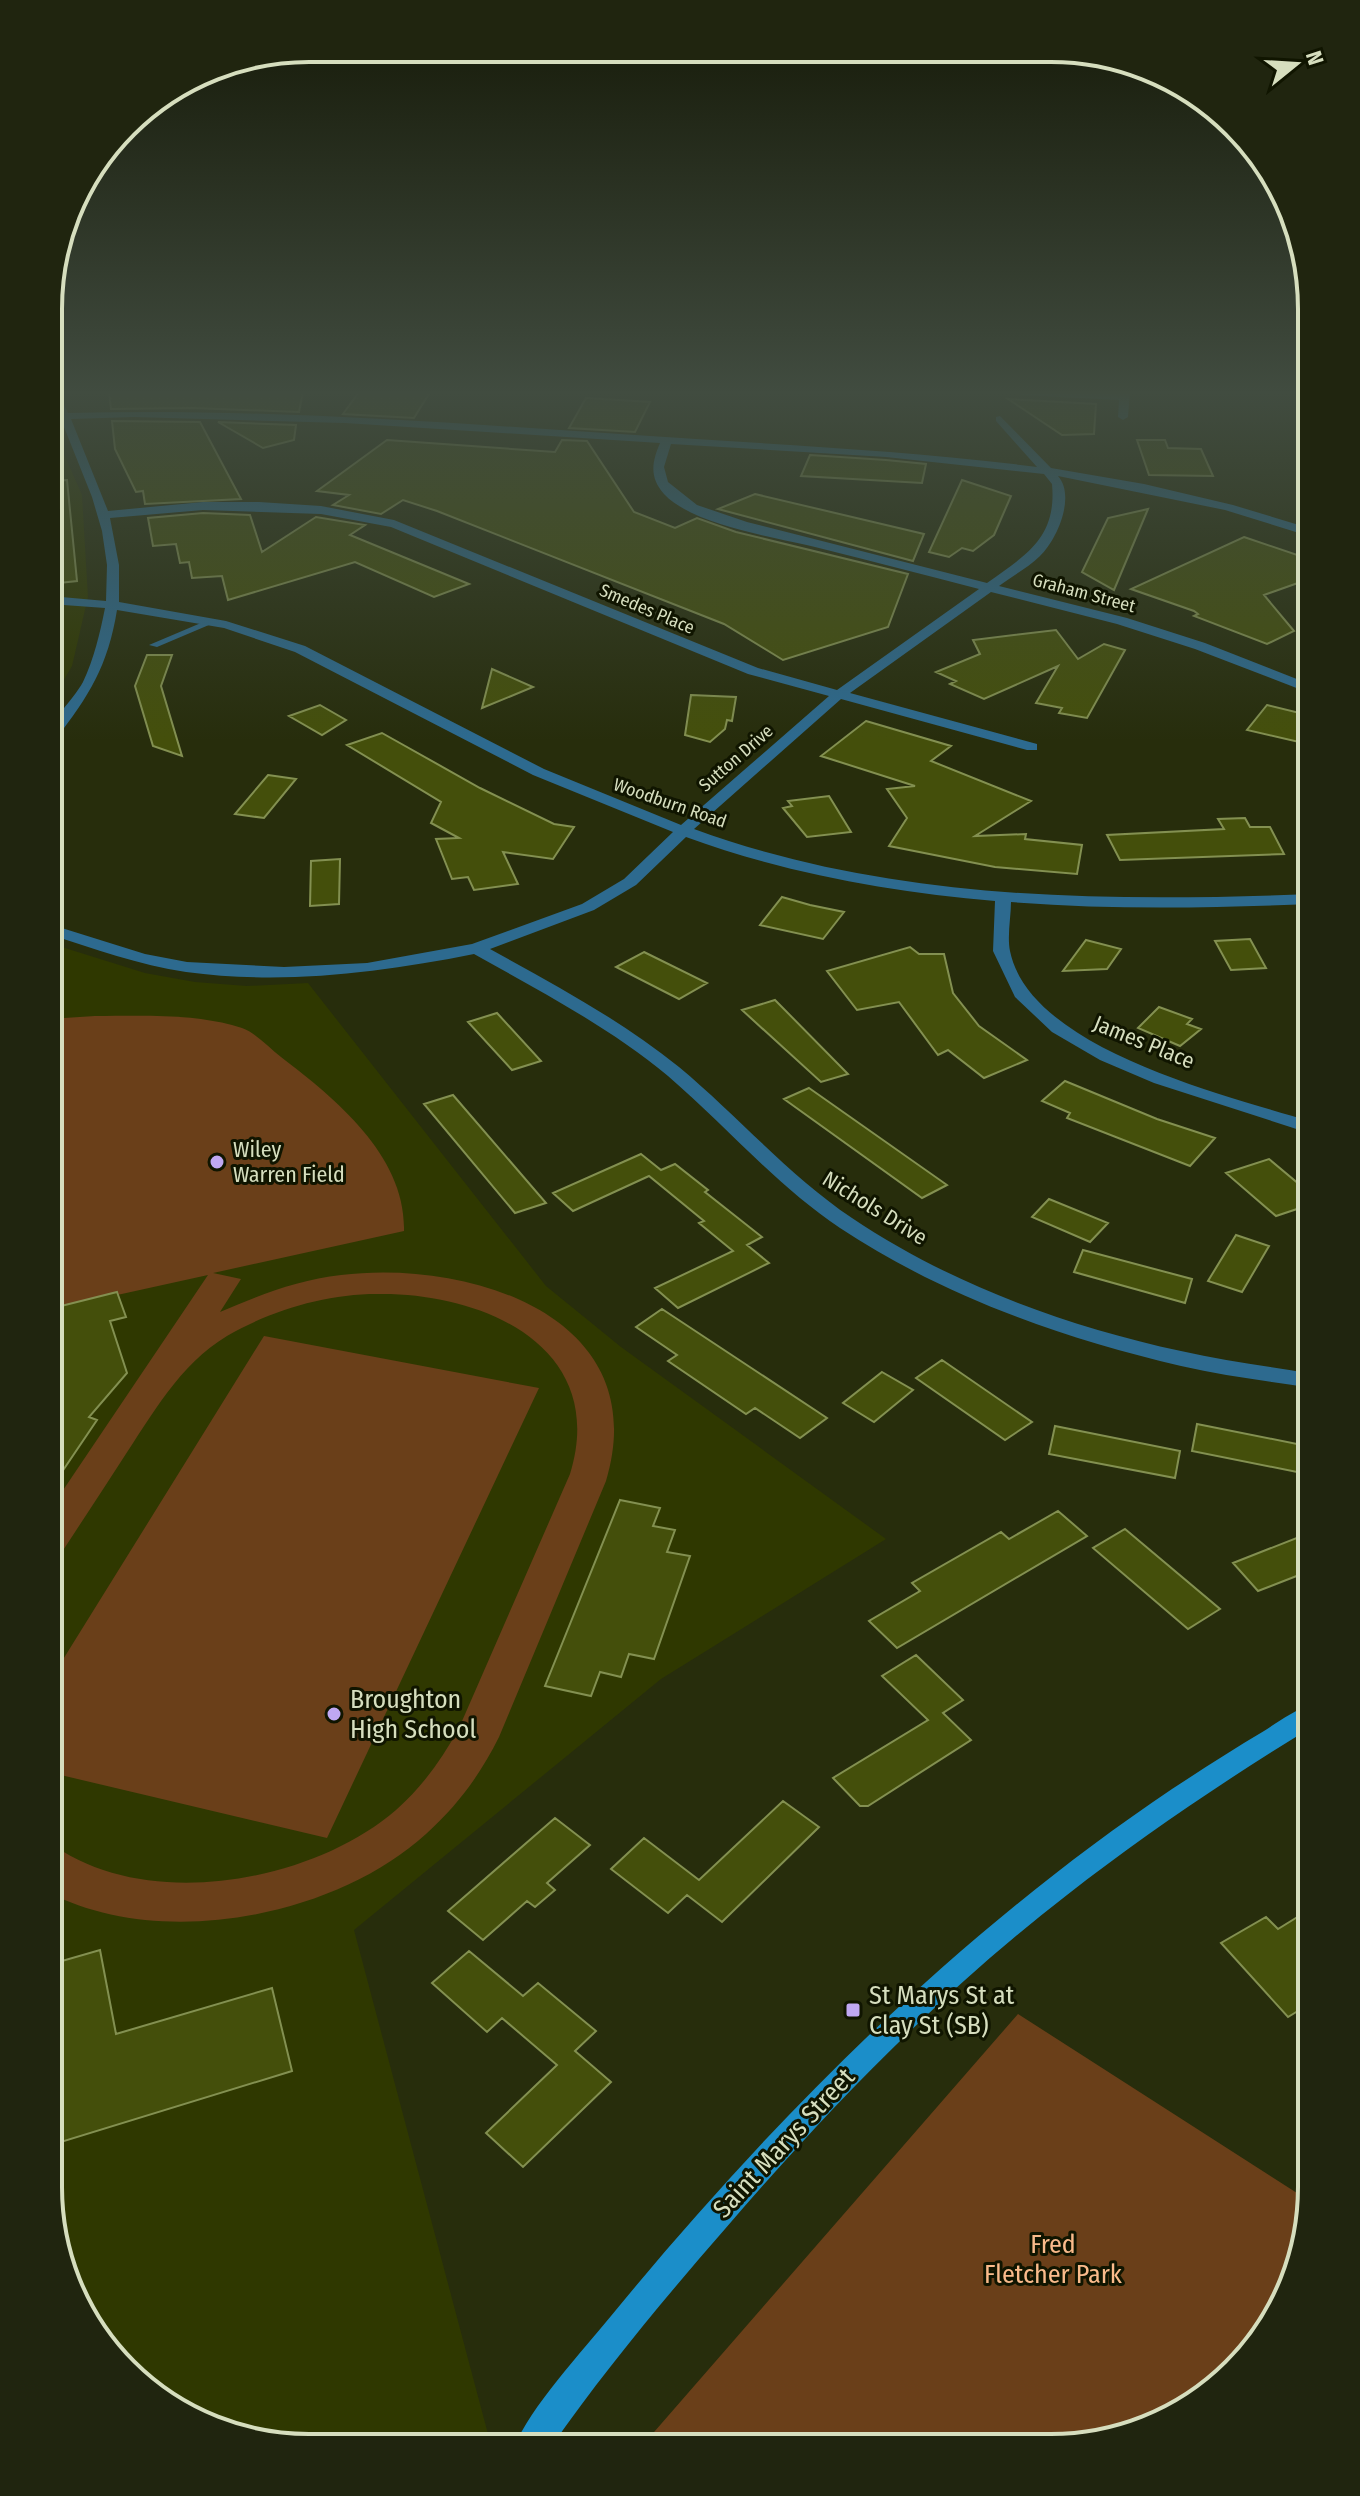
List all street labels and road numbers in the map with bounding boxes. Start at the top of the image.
street label: Graham Street [1030,569,1138,617]
street label: Smedes Place [596,579,698,639]
street label: Sutton Drive [694,720,778,796]
street label: Woodburn Road [611,773,729,833]
street label: James Place [1089,1009,1199,1075]
street label: Nichols Drive [818,1165,932,1251]
street label: Saint Marys Street [707,2061,862,2224]

